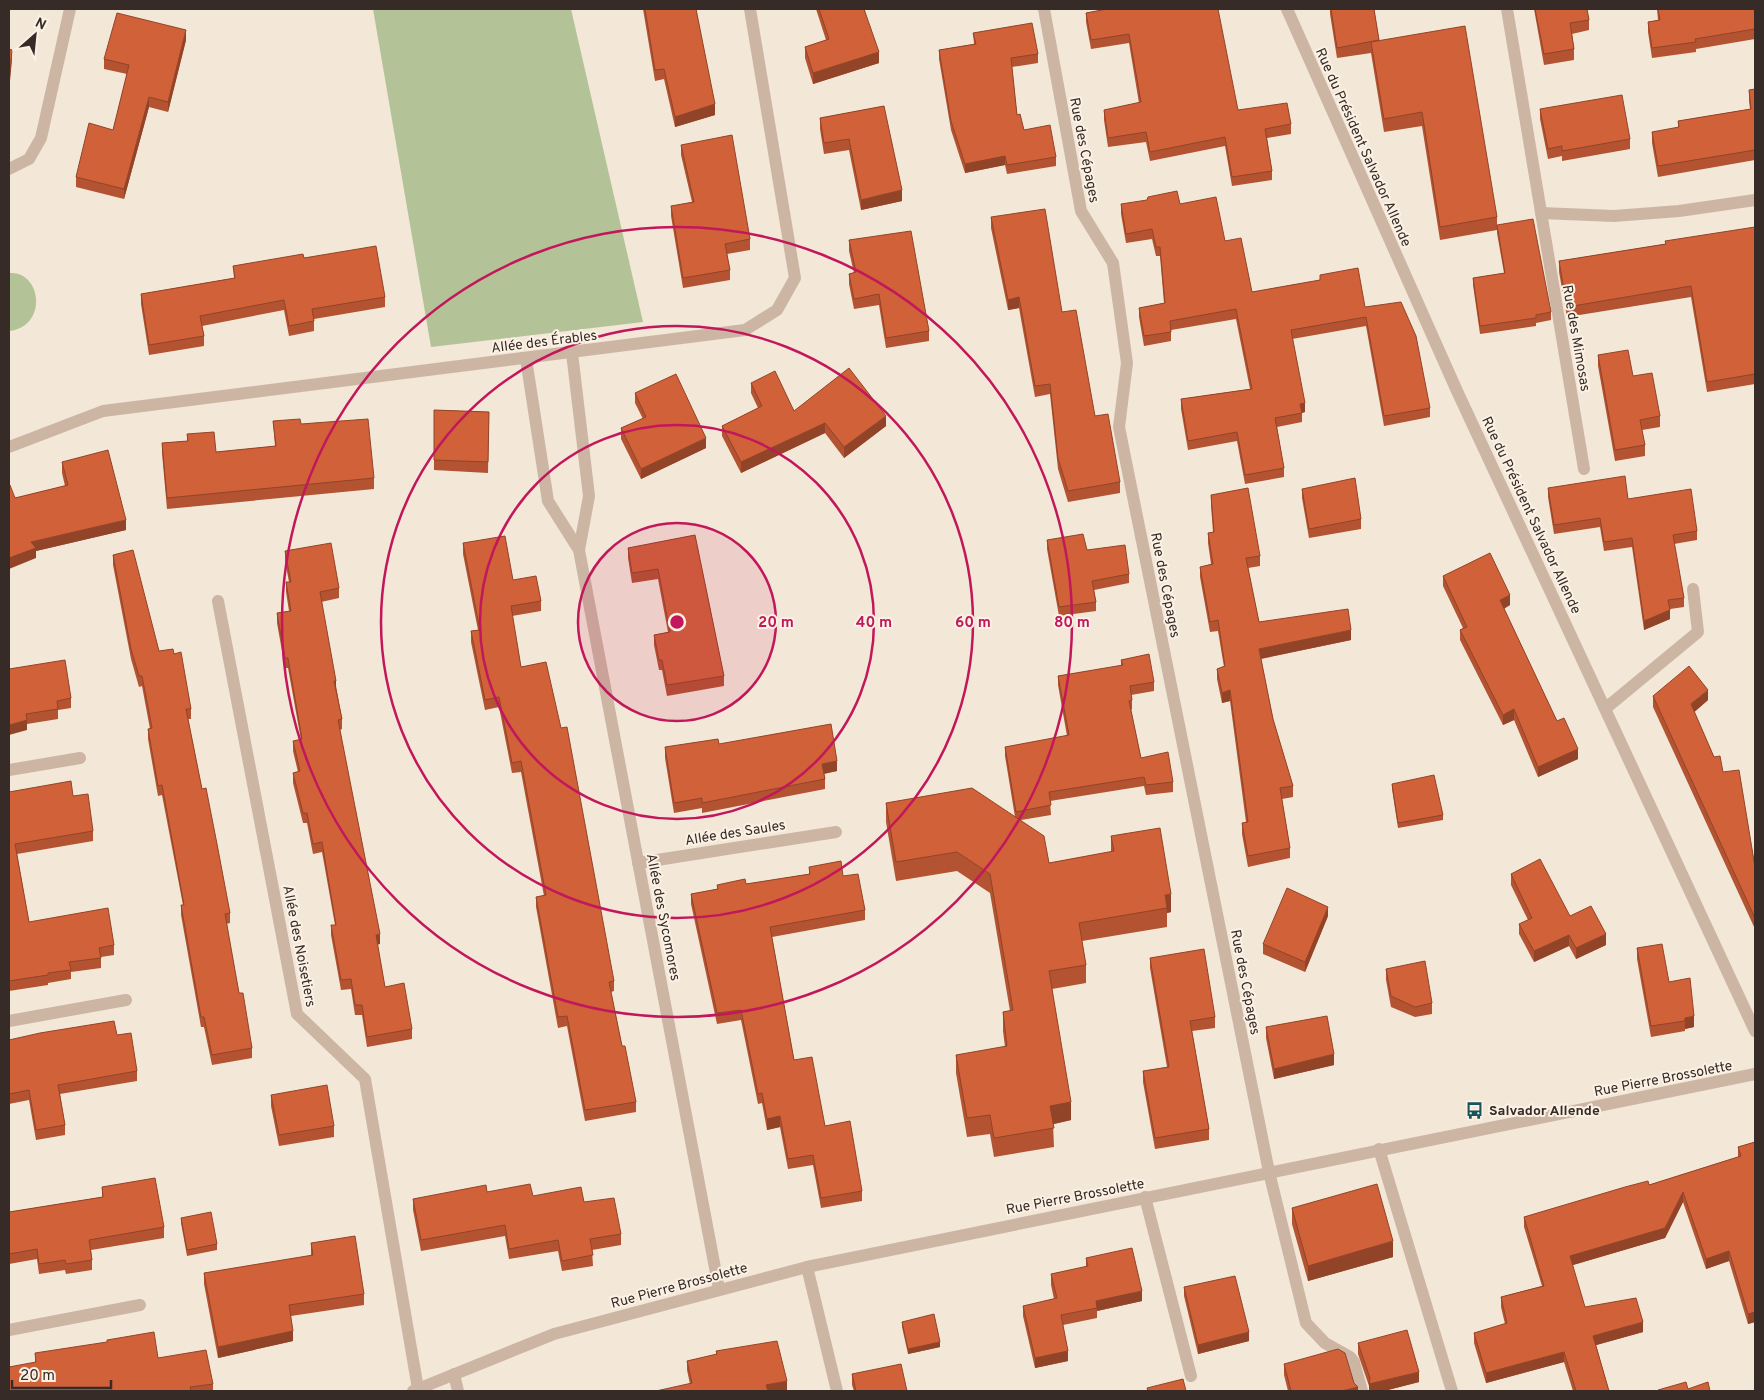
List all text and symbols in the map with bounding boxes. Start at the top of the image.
north arrow [10,10,60,60]
text: N [32,15,49,35]
street label: Rue du Président Salvador Allende [1311,46,1414,250]
street label: Rue des Cépages [1065,96,1102,204]
street label: Rue des Mimosas [1558,284,1593,393]
street label: Allée des Érables [490,327,598,357]
street label: Rue du Président Salvador Allende [1477,414,1584,617]
street label: Rue des Cépages [1146,531,1183,639]
centre of rings [668,613,686,631]
text: 20 m [758,614,794,633]
text: 40 m [856,614,892,633]
text: 60 m [955,614,991,633]
text: 80 m [1054,614,1090,633]
street label: Allée des Saules [684,817,787,850]
street label: Allée des Sycomores [642,852,683,982]
street label: Allée des Noisetiers [278,884,319,1009]
street label: Rue des Cépages [1226,928,1263,1036]
street label: Rue Pierre Brossolette [1593,1058,1734,1101]
bus stop icon: Salvador Allende [1465,1100,1485,1120]
place label: Salvador Allende [1489,1103,1600,1120]
street label: Rue Pierre Brossolette [1005,1176,1146,1219]
street label: Rue Pierre Brossolette [609,1260,750,1313]
scale bar [12,1358,111,1390]
text: 20 m [20,1367,55,1386]

